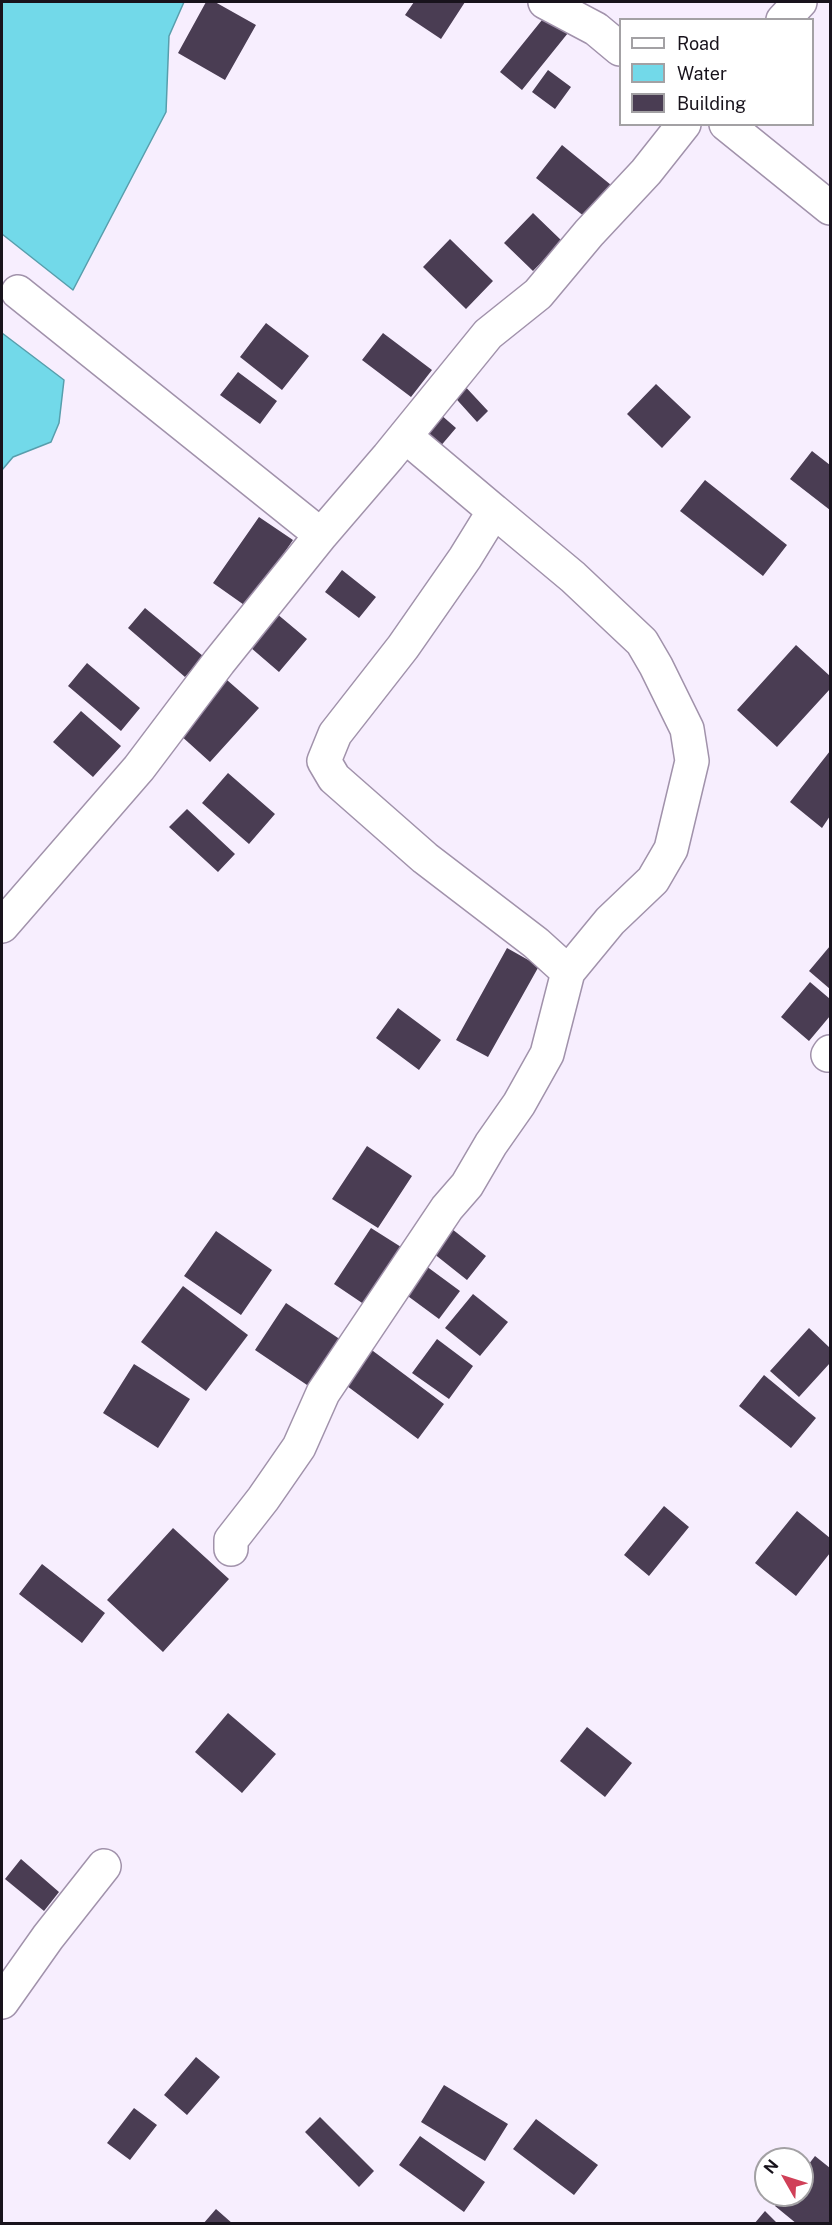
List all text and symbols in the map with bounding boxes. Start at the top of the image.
legend [619,18,814,126]
text: Road [677,33,720,54]
text: Water [677,63,727,84]
text: Building [677,93,746,114]
north arrow [754,2147,814,2207]
text: N [760,2156,782,2177]

